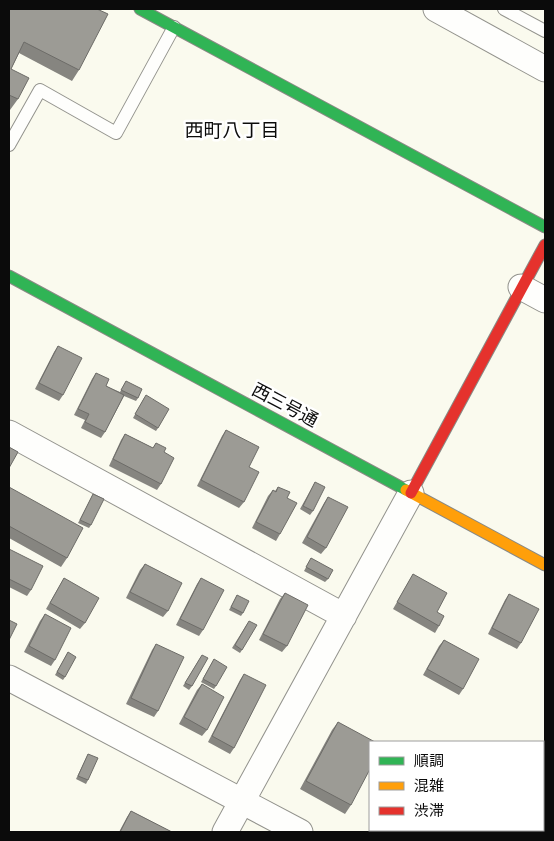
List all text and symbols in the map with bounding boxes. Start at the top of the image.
district label: 西町八丁目 [184,119,280,142]
street label: 西三号通 [249,378,322,431]
legend [369,741,544,831]
text: 順調 [414,752,444,770]
text: 混雑 [414,777,444,795]
text: 渋滞 [414,802,444,820]

